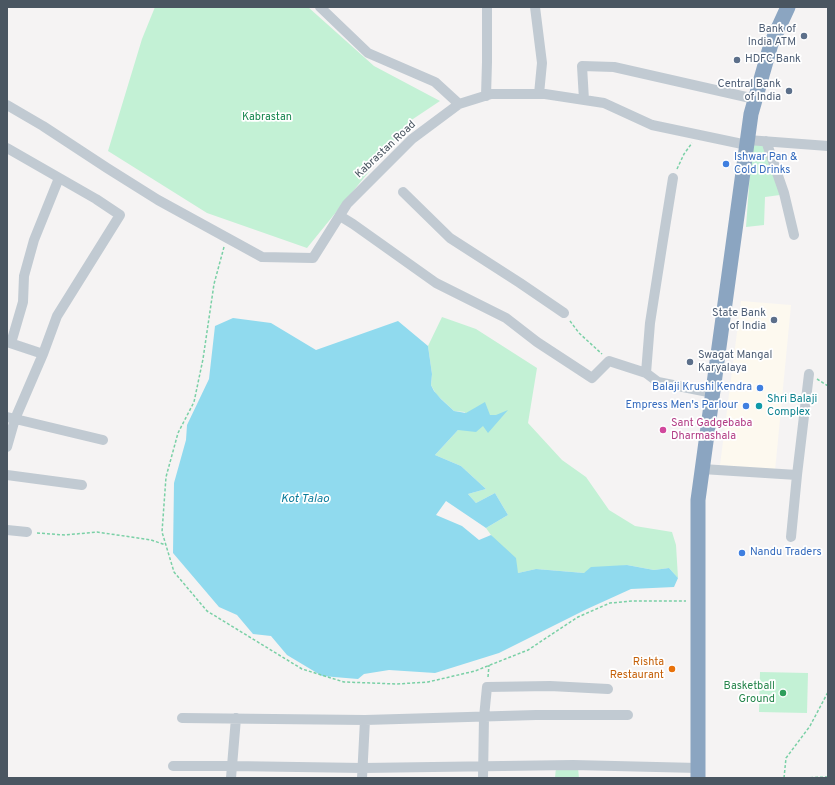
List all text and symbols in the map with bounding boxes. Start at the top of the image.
place label: Bank of India ATM [748,23,796,49]
marker: Bank of India ATM [799,31,809,41]
place label: HDFC Bank [745,53,801,67]
marker: HDFC Bank [732,55,742,65]
place label: Central Bank of India [717,78,781,104]
marker: Central Bank of India [784,86,794,96]
park label: Kabrastan [242,111,292,125]
street label: Kabrastan Road [353,119,419,181]
place label: Ishwar Pan & Cold Drinks [734,151,798,177]
marker: Ishwar Pan & Cold Drinks [721,159,731,169]
place label: State Bank of India [712,307,766,333]
marker: State Bank of India [769,315,779,325]
place label: Swagat Mangal Karyalaya [698,349,772,375]
marker: Swagat Mangal Karyalaya [685,357,695,367]
place label: Balaji Krushi Kendra [652,381,752,395]
marker: Balaji Krushi Kendra [755,383,765,393]
place label: Shri Balaji Complex [767,393,817,419]
place label: Empress Men's Parlour [626,399,738,413]
marker: Empress Men's Parlour [741,401,751,411]
marker: Shri Balaji Complex [754,401,764,411]
place label: Sant Gadgebaba Dharmashala [671,417,752,443]
marker: Sant Gadgebaba Dharmashala [658,425,668,435]
water label: Kot Talao [281,493,329,507]
place label: Nandu Traders [750,546,822,560]
marker: Nandu Traders [737,548,747,558]
place label: Rishta Restaurant [610,656,664,682]
marker: Rishta Restaurant [667,664,677,674]
place label: Basketball Ground [724,680,775,706]
marker: Basketball Ground [778,688,788,698]

